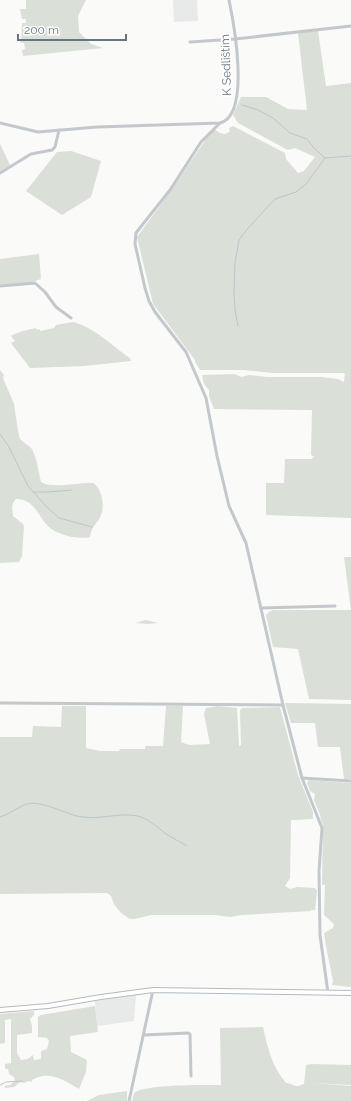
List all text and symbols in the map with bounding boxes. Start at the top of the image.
scale bar [18,16,126,42]
text: 200 m [24,23,59,37]
street label: K Sedlištím [218,34,234,96]

